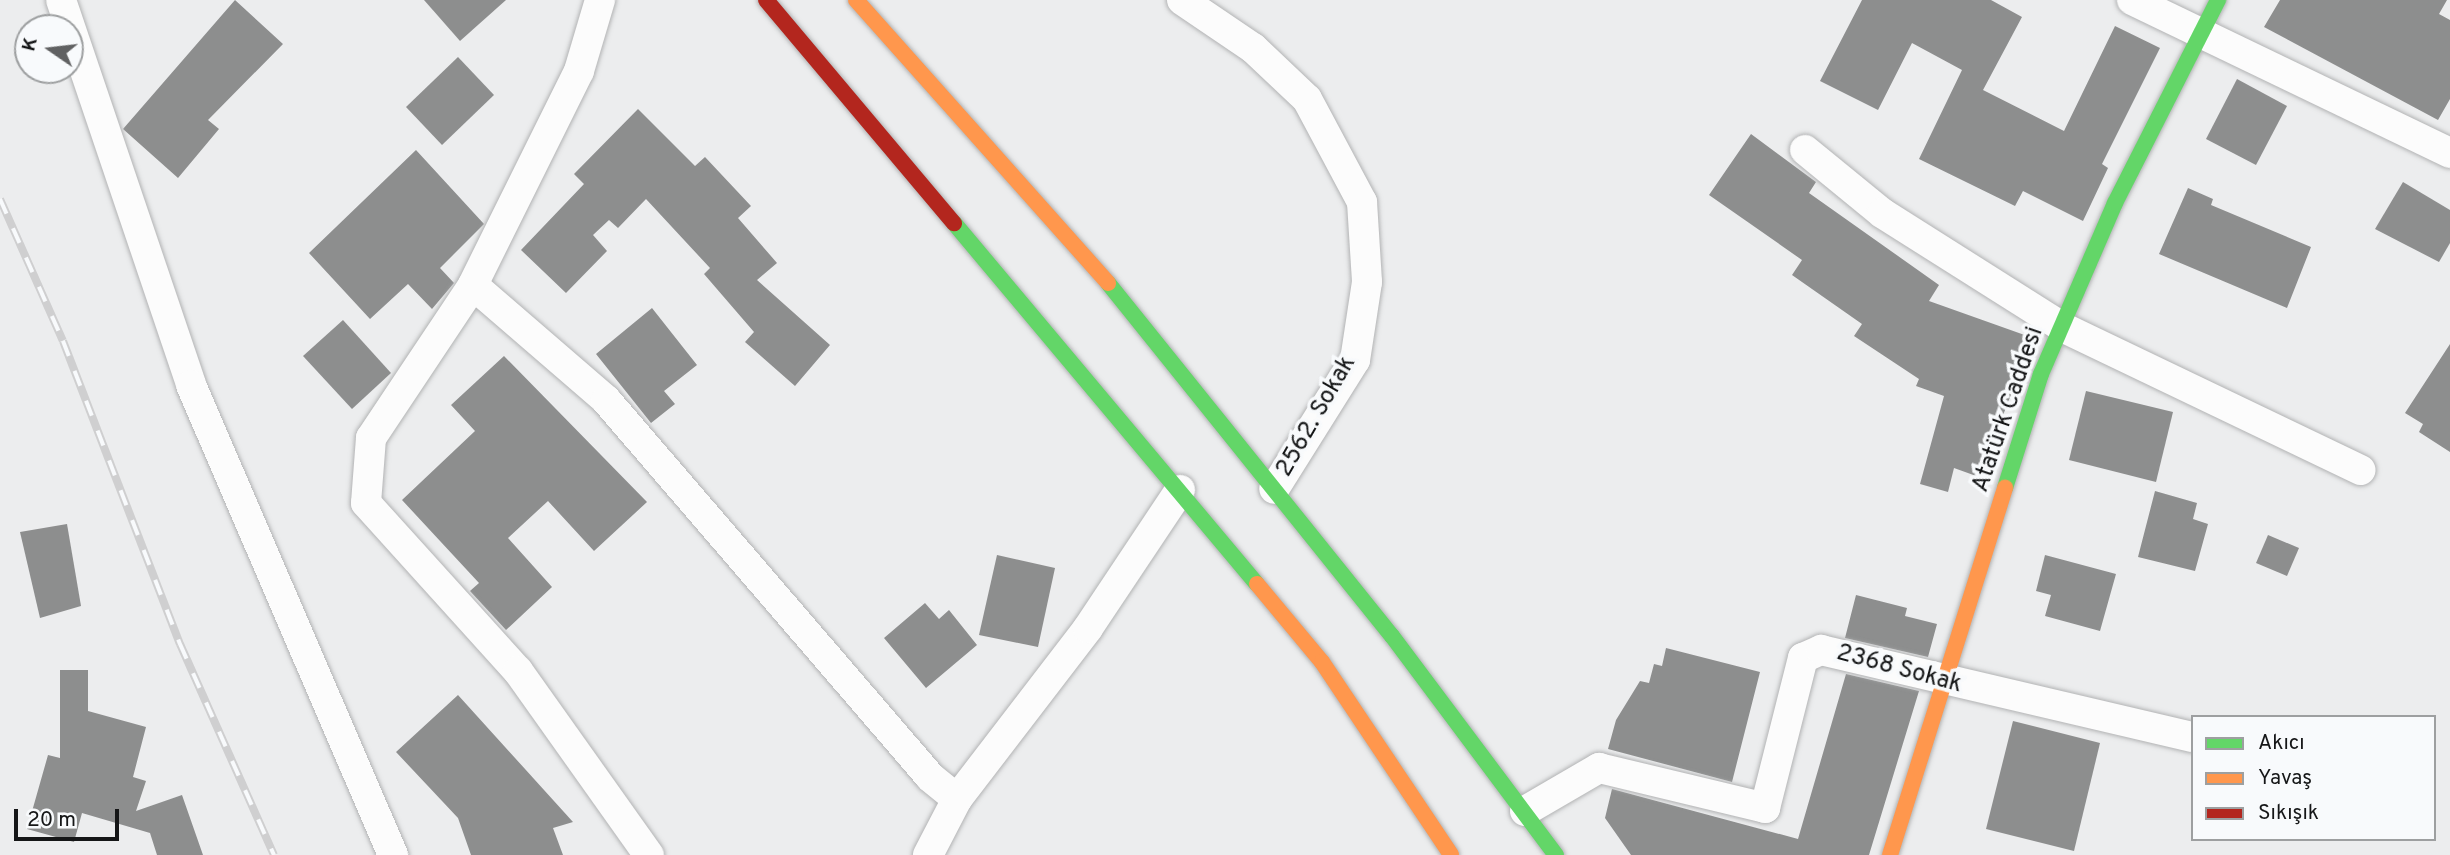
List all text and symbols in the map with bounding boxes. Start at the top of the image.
north arrow [14,14,84,84]
text: K [17,35,44,54]
street label: Atatürk Caddesi [1967,324,2051,496]
street label: 2562. Sokak [1271,352,1363,482]
street label: 2368 Sokak [1833,639,1965,701]
legend [2191,715,2436,841]
text: Akıcı [2258,730,2305,757]
text: Yavaş [2258,765,2312,792]
scale bar [18,796,122,840]
text: Sıkışık [2258,800,2319,827]
text: 20 m [27,807,76,834]

